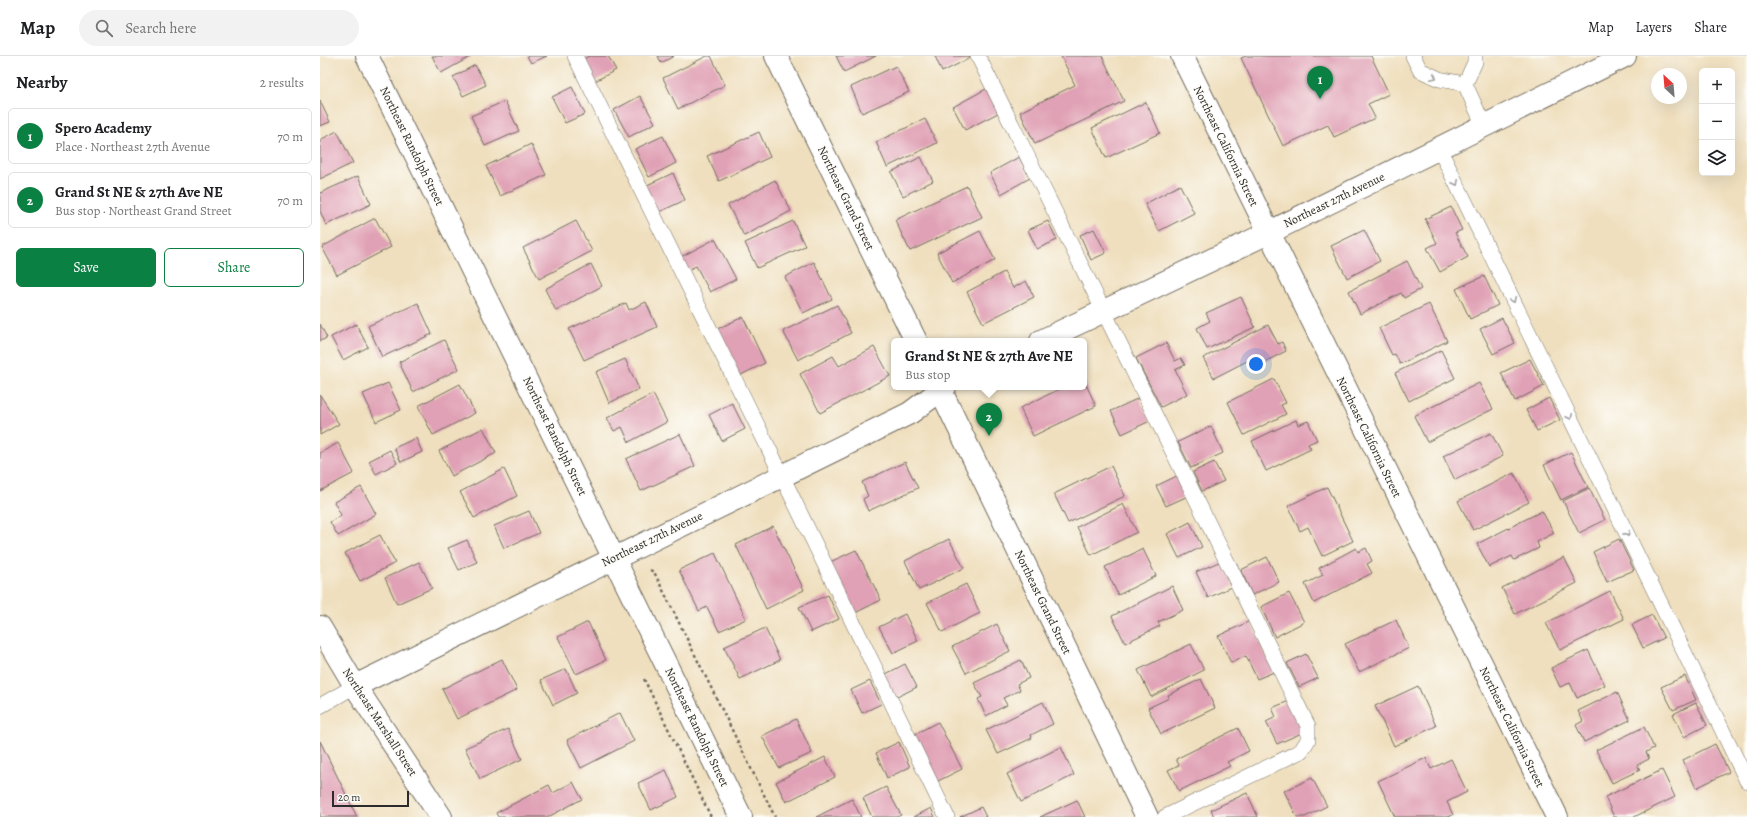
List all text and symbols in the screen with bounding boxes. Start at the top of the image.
search box [79,10,359,46]
text: Map [20,15,55,41]
icon: search [93,17,115,39]
text: Search here [125,18,197,38]
text: Map [1588,18,1614,37]
text: Layers [1636,18,1672,37]
text: Share [1694,18,1727,37]
pin: 1 [1307,66,1333,99]
north arrow [1651,68,1687,104]
map controls [1699,68,1735,176]
button: + [1699,68,1735,104]
text: Nearby [16,71,67,94]
one-way arrow [1430,72,1438,80]
text: 2 results [260,74,304,91]
street label: Northeast California Street [1190,83,1262,209]
street label: Northeast Randolph Street [376,84,448,208]
button: − [1699,104,1735,140]
text: Spero Academy [55,118,151,138]
text: 1 [28,128,32,145]
text: 70 m [277,128,303,145]
text: Place · Northeast 27th Avenue [55,138,210,155]
button: layers [1699,140,1735,176]
street label: Northeast Grand Street [814,143,878,253]
street label: Northeast 27th Avenue [1281,169,1387,231]
one-way arrow [1451,179,1459,187]
text: Grand St NE & 27th Ave NE [55,182,223,202]
text: 2 [27,192,33,209]
text: 70 m [277,192,303,209]
text: Bus stop · Northeast Grand Street [55,202,232,219]
button: Save [16,248,156,287]
button: Share [164,248,304,287]
one-way arrow [1508,296,1516,304]
popup [891,338,1087,390]
text: Grand St NE & 27th Ave NE [905,346,1073,366]
your location [1246,354,1266,374]
text: Bus stop [905,366,950,383]
street label: Northeast Randolph Street [519,374,591,498]
street label: Northeast California Street [1333,374,1405,500]
pin: 2 [976,403,1002,436]
one-way arrow [1565,413,1573,420]
street label: Northeast 27th Avenue [599,508,705,570]
one-way arrow [1622,530,1630,537]
street label: Northeast Grand Street [1011,547,1075,657]
street label: Northeast California Street [1476,664,1548,790]
street label: Northeast Marshall Street [339,665,421,779]
street label: Northeast Randolph Street [661,665,733,789]
scale bar [332,789,409,808]
text: 20 m [338,790,360,805]

